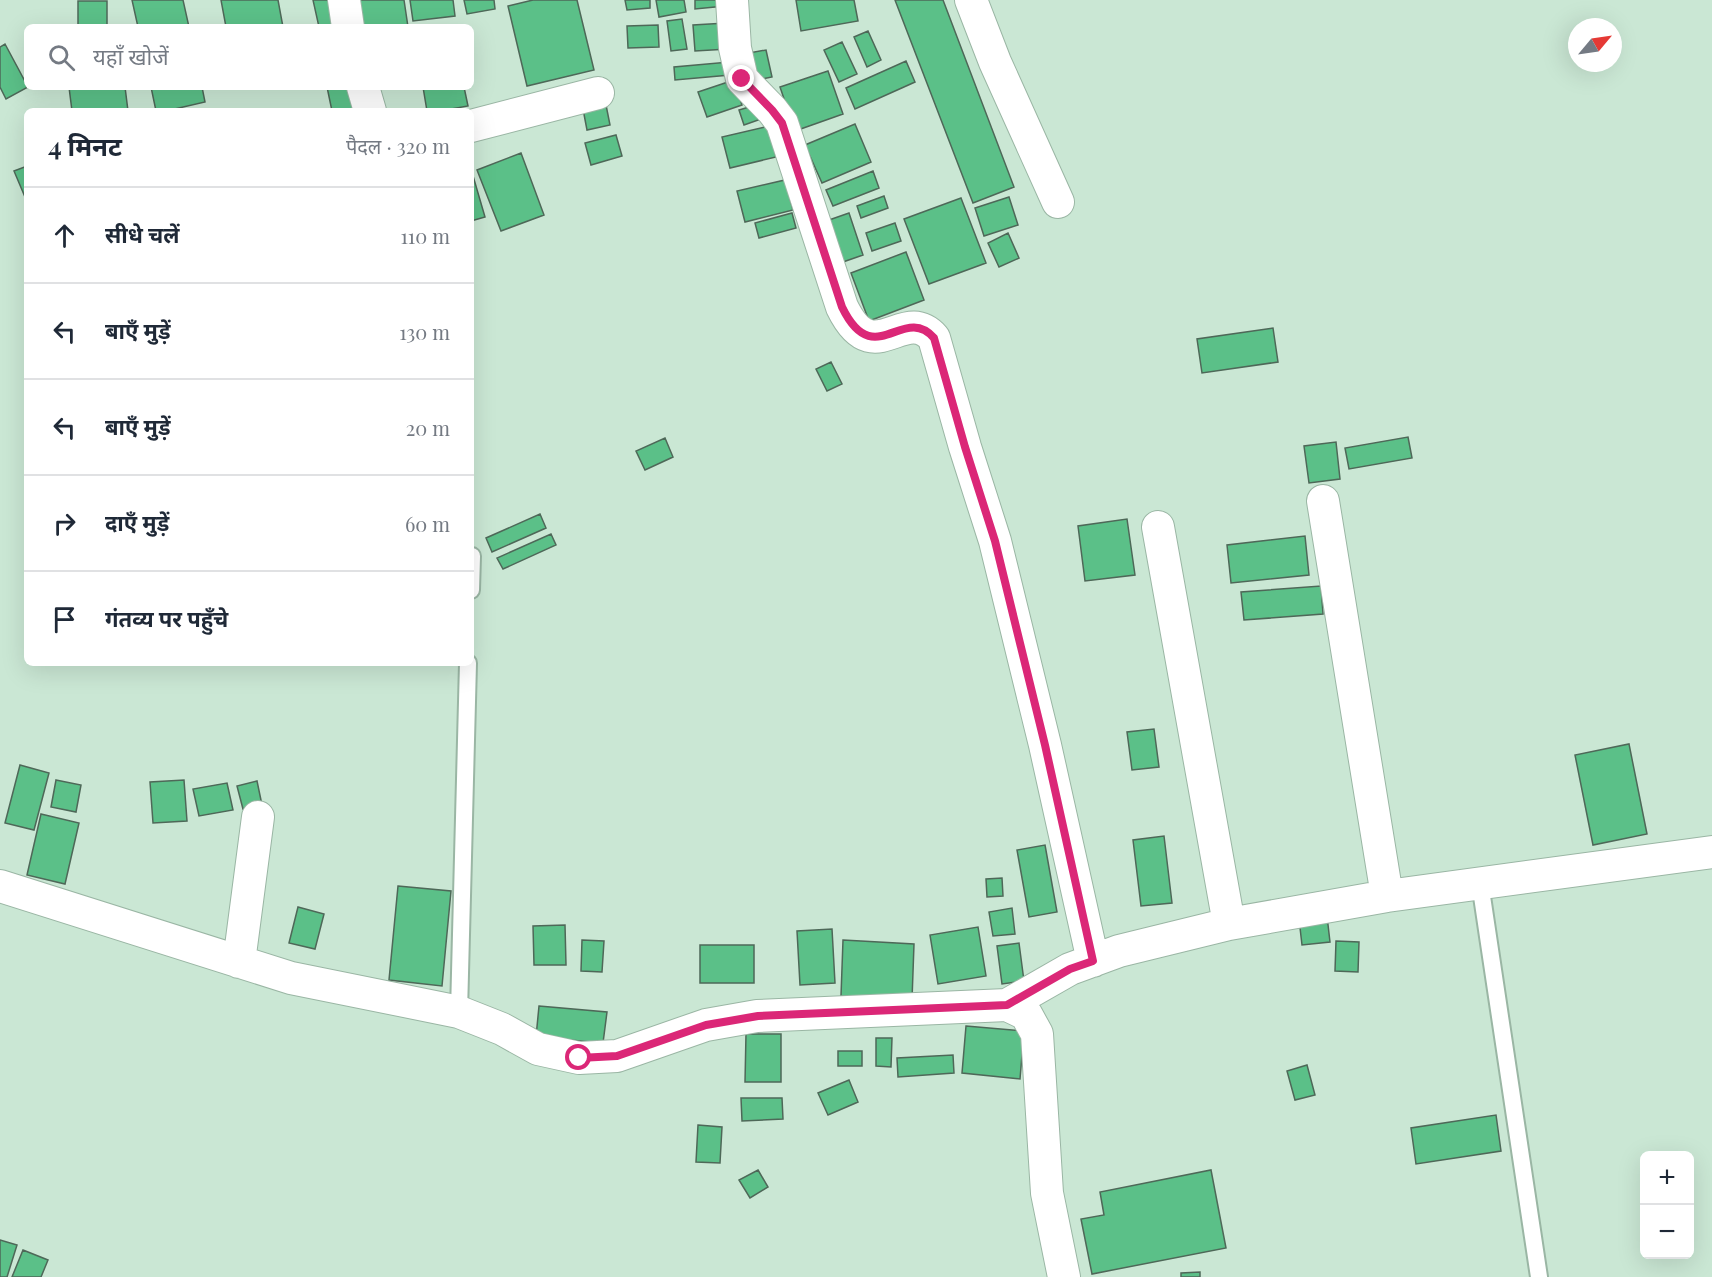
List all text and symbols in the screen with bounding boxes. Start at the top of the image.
north arrow [1568,18,1622,72]
search box [24,24,474,90]
icon: search [45,41,78,74]
text: यहाँ खोजें [93,41,169,71]
route end [728,65,754,91]
text: 4 मिनट [48,128,122,163]
text: पैदल · 320 m [346,132,450,159]
icon: ahead [48,219,81,252]
text: सीधे चलें [105,219,179,249]
text: 110 m [400,222,450,249]
icon: left [48,315,81,348]
text: बाएँ मुड़ें [105,315,170,345]
text: 130 m [399,318,450,345]
icon: left [48,411,81,444]
text: बाएँ मुड़ें [105,411,170,441]
text: 20 m [406,414,450,441]
icon: right [48,507,81,540]
text: दाएँ मुड़ें [105,507,169,537]
text: 60 m [405,510,450,537]
icon: arrive [48,603,81,636]
text: गंतव्य पर पहुँचे [105,603,228,633]
route start [565,1044,591,1070]
map controls [1640,1151,1694,1259]
button: + [1640,1151,1694,1205]
button: − [1640,1205,1694,1259]

